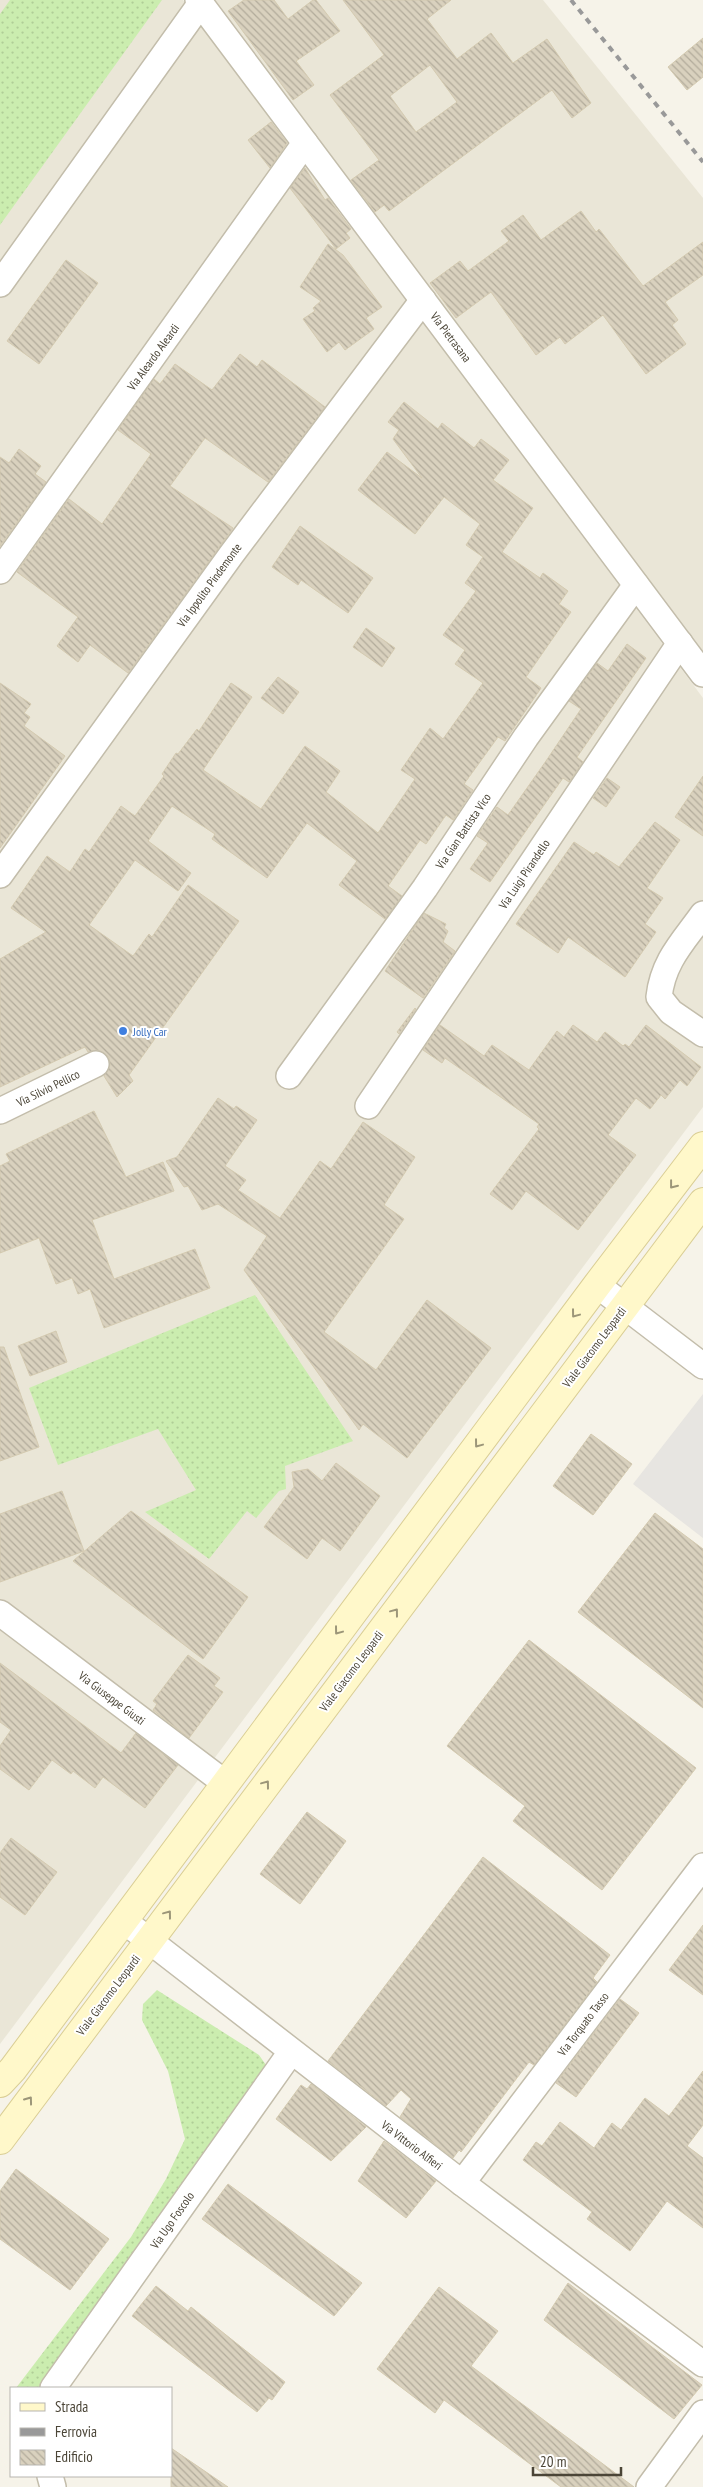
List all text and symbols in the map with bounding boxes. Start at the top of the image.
street label: Via Pietrasana [427,308,475,365]
street label: Via Aleardo Aleardi [123,321,182,394]
street label: Via Ippolito Pindemonte [173,540,245,631]
street label: Via Gian Battista Vico [432,790,494,873]
street label: Via Luigi Pirandello [495,836,553,913]
place label: Jolly Car [132,1024,168,1039]
marker: Jolly Car [117,1025,129,1037]
street label: Via Silvio Pellico [13,1066,82,1110]
one-way arrow [671,1179,679,1188]
street label: Viale Giacomo Leopardi [558,1304,629,1391]
one-way arrow [572,1308,580,1317]
one-way arrow [475,1438,483,1447]
one-way arrow [389,1608,398,1618]
one-way arrow [335,1625,345,1634]
street label: Viale Giacomo Leopardi [315,1628,386,1715]
street label: Via Giuseppe Giusti [75,1667,148,1728]
one-way arrow [260,1780,269,1790]
one-way arrow [163,1911,171,1920]
street label: Viale Giacomo Leopardi [72,1952,143,2039]
street label: Via Torquato Tasso [554,1989,612,2060]
one-way arrow [23,2096,32,2106]
street label: Via Vittorio Alfieri [378,2116,446,2173]
street label: Via Ugo Foscolo [146,2189,197,2252]
legend [10,2387,172,2477]
text: Strada [55,2397,88,2416]
text: Ferrovia [55,2422,97,2441]
scale bar [533,2444,620,2476]
text: Edificio [55,2447,93,2466]
text: 20 m [540,2452,566,2471]

